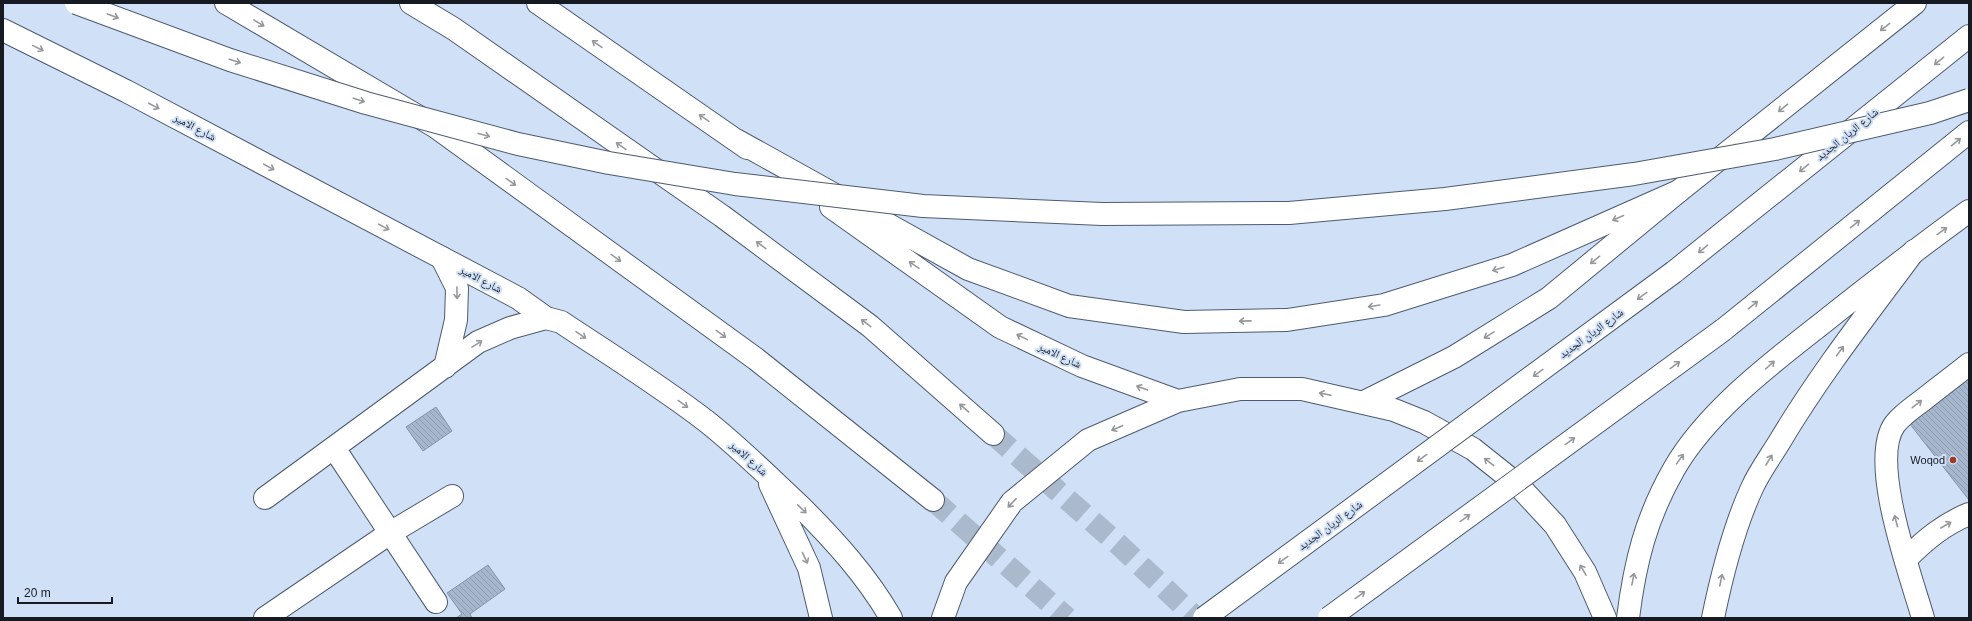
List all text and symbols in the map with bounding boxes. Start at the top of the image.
one-way arrow [107,13,119,21]
one-way arrow [253,19,265,27]
one-way arrow [1879,23,1890,32]
one-way arrow [592,40,603,48]
one-way arrow [32,44,44,52]
one-way arrow [1933,56,1944,65]
one-way arrow [228,58,241,65]
one-way arrow [353,97,365,105]
one-way arrow [148,103,160,110]
one-way arrow [1777,104,1788,112]
street label: شارع الريان الجديد [1814,105,1881,163]
street label: شارع الامير [171,111,218,144]
one-way arrow [698,114,709,122]
one-way arrow [478,131,491,139]
one-way arrow [1950,138,1961,147]
one-way arrow [616,142,627,150]
one-way arrow [263,163,275,171]
one-way arrow [1799,164,1810,172]
one-way arrow [505,177,516,186]
one-way arrow [1612,215,1624,222]
one-way arrow [1849,219,1860,228]
one-way arrow [378,224,390,231]
one-way arrow [1936,227,1947,235]
one-way arrow [756,241,767,249]
one-way arrow [1697,245,1708,254]
one-way arrow [611,254,622,262]
one-way arrow [1590,256,1600,265]
one-way arrow [909,261,920,269]
street label: شارع الامير [457,263,504,296]
one-way arrow [1492,266,1505,273]
one-way arrow [453,286,460,299]
one-way arrow [1637,291,1648,300]
one-way arrow [1748,301,1759,310]
one-way arrow [1368,303,1381,311]
street label: شارع الريان الجديد [1557,306,1626,361]
one-way arrow [1239,317,1252,325]
one-way arrow [860,319,871,327]
one-way arrow [716,330,727,339]
one-way arrow [575,331,586,339]
one-way arrow [1484,331,1495,339]
one-way arrow [1016,333,1028,340]
one-way arrow [471,339,482,348]
street label: شارع الامير [1035,339,1083,371]
one-way arrow [1836,346,1844,357]
one-way arrow [1669,361,1680,369]
one-way arrow [1764,361,1775,370]
one-way arrow [1532,368,1543,377]
one-way arrow [1136,383,1148,391]
one-way arrow [1319,390,1332,398]
one-way arrow [677,400,688,408]
one-way arrow [1912,400,1923,409]
one-way arrow [958,404,969,413]
one-way arrow [1111,424,1123,432]
one-way arrow [1565,437,1576,446]
street label: شارع الامير [727,438,770,478]
one-way arrow [1416,454,1427,462]
one-way arrow [1676,454,1685,465]
one-way arrow [1765,454,1773,466]
place label: Woqod [1910,454,1945,466]
marker: Woqod [1948,455,1958,465]
one-way arrow [1484,458,1495,466]
one-way arrow [1008,498,1017,508]
street label: شارع الريان الجديد [1296,498,1365,553]
one-way arrow [797,504,807,514]
one-way arrow [1460,514,1471,522]
one-way arrow [1892,515,1899,528]
one-way arrow [1940,521,1952,529]
one-way arrow [801,552,809,564]
one-way arrow [1278,556,1289,564]
one-way arrow [1578,564,1586,576]
one-way arrow [1630,573,1638,586]
one-way arrow [1718,574,1726,587]
scale bar [18,579,112,605]
text: 20 m [24,586,51,600]
one-way arrow [1355,591,1366,599]

